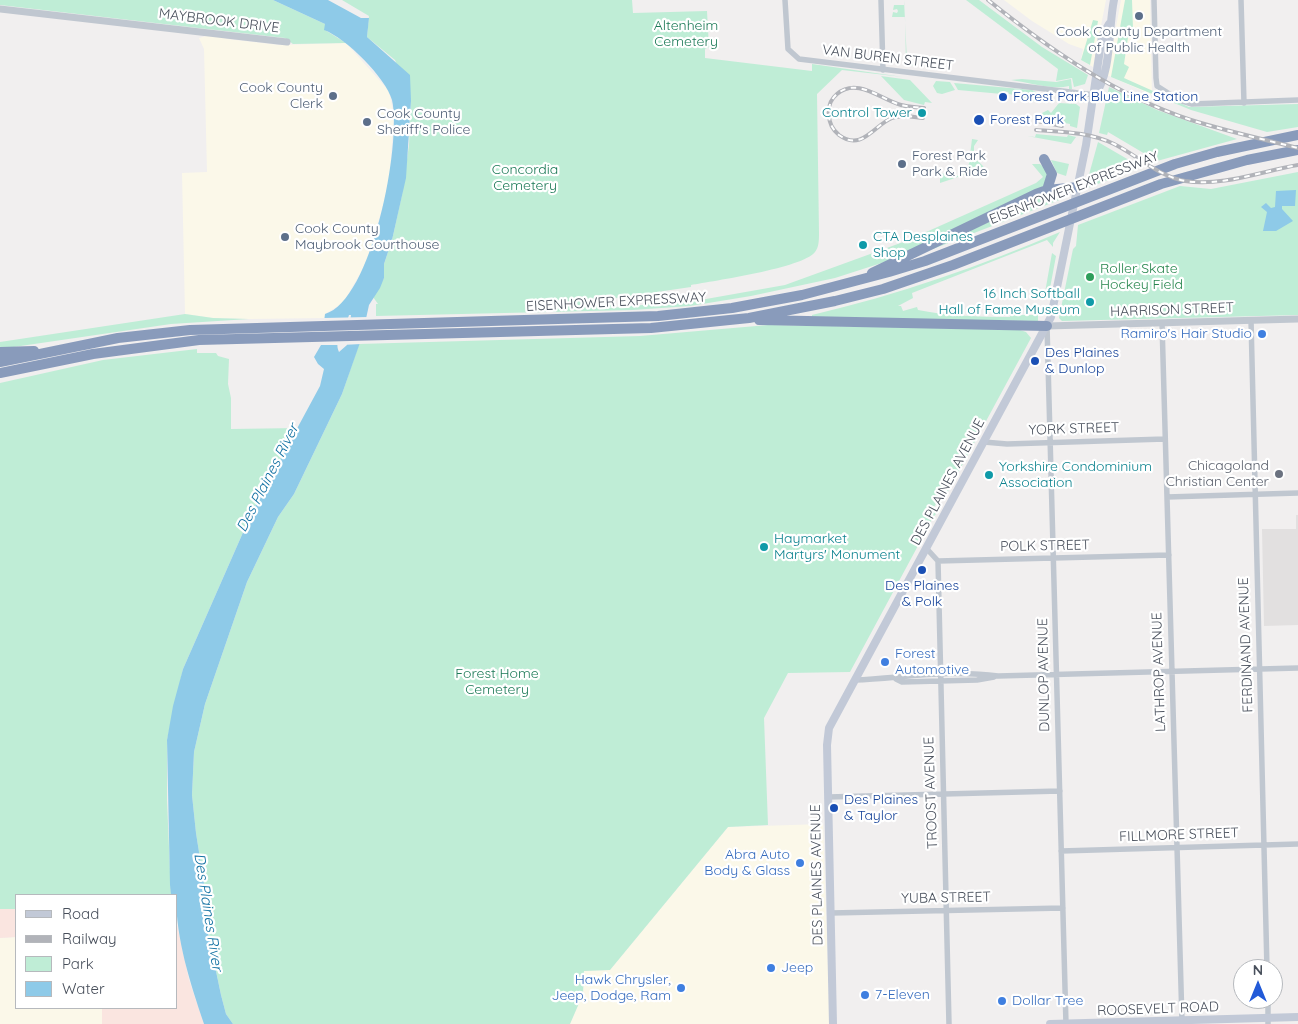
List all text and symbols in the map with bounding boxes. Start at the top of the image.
street label: MAYBROOK DRIVE [158,5,280,37]
marker: Cook County Department of Public Health [1133,10,1145,22]
park label: Altenheim Cemetery [654,18,718,50]
place label: Cook County Department of Public Health [1056,24,1222,56]
street label: VAN BUREN STREET [821,42,955,74]
place label: Cook County Clerk [239,80,323,112]
place label: Forest Park Blue Line Station [1013,89,1198,105]
marker: Cook County Clerk [327,90,339,102]
marker: Forest Park Blue Line Station [997,91,1009,103]
place label: Control Tower [822,105,912,121]
place label: Cook County Sheriff's Police [377,106,470,138]
marker: Control Tower [916,107,928,119]
place label: Forest Park [990,112,1064,128]
marker: Forest Park [972,113,986,127]
marker: Cook County Sheriff's Police [361,116,373,128]
place label: Forest Park Park & Ride [912,148,988,180]
street label: EISENHOWER EXPRESSWAY [987,148,1161,228]
marker: Forest Park Park & Ride [896,158,908,170]
park label: Concordia Cemetery [492,162,558,194]
place label: Cook County Maybrook Courthouse [295,221,439,253]
place label: CTA Desplaines Shop [873,229,973,262]
marker: Cook County Maybrook Courthouse [279,231,291,243]
marker: CTA Desplaines Shop [857,239,869,251]
place label: Roller Skate Hockey Field [1100,261,1183,294]
marker: Roller Skate Hockey Field [1084,271,1096,283]
place label: 16 Inch Softball Hall of Fame Museum [938,286,1080,318]
street label: EISENHOWER EXPRESSWAY [526,289,706,315]
marker: 16 Inch Softball Hall of Fame Museum [1084,296,1096,308]
street label: HARRISON STREET [1110,299,1234,321]
place label: Ramiro's Hair Studio [1120,326,1252,342]
marker: Ramiro's Hair Studio [1256,328,1268,340]
place label: Des Plaines & Dunlop [1045,345,1119,378]
marker: Des Plaines & Dunlop [1029,355,1041,367]
street label: DES PLAINES AVENUE [907,416,989,548]
street label: YORK STREET [1028,419,1120,439]
water label: Des Plaines River [233,421,303,535]
place label: Chicagoland Christian Center [1166,458,1269,491]
place label: Yorkshire Condominium Association [999,459,1152,492]
marker: Chicagoland Christian Center [1273,468,1285,480]
marker: Yorkshire Condominium Association [983,469,995,481]
place label: Haymarket Martyrs' Monument [774,531,900,564]
street label: POLK STREET [1000,537,1090,555]
marker: Haymarket Martyrs' Monument [758,541,770,553]
marker: Des Plaines & Polk [916,564,928,576]
street label: FERDINAND AVENUE [1235,577,1257,713]
place label: Des Plaines & Polk [885,578,959,610]
street label: LATHROP AVENUE [1149,612,1169,732]
street label: DUNLOP AVENUE [1035,618,1053,732]
place label: Forest Automotive [895,646,969,679]
marker: Forest Automotive [879,656,891,668]
park label: Forest Home Cemetery [455,666,539,699]
street label: TROOST AVENUE [921,737,941,849]
place label: Des Plaines & Taylor [844,792,918,824]
marker: Des Plaines & Taylor [828,802,840,814]
street label: DES PLAINES AVENUE [807,804,827,946]
street label: FILLMORE STREET [1119,825,1239,845]
place label: Abra Auto Body & Glass [704,847,790,880]
water label: Des Plaines River [190,852,226,972]
marker: Abra Auto Body & Glass [794,857,806,869]
street label: YUBA STREET [901,889,991,907]
legend [15,894,178,1009]
text: Road [62,904,99,923]
text: Railway [62,929,117,948]
text: Park [62,954,94,973]
north arrow [1233,959,1283,1009]
place label: Jeep [781,960,813,976]
text: N [1253,961,1263,979]
marker: Jeep [765,962,777,974]
place label: Hawk Chrysler, Jeep, Dodge, Ram [551,972,671,1004]
text: Water [62,979,105,998]
marker: Hawk Chrysler, Jeep, Dodge, Ram [675,982,687,994]
place label: 7-Eleven [875,987,930,1003]
marker: 7-Eleven [859,989,871,1001]
place label: Dollar Tree [1012,993,1083,1009]
marker: Dollar Tree [996,995,1008,1007]
street label: ROOSEVELT ROAD [1097,998,1219,1020]

